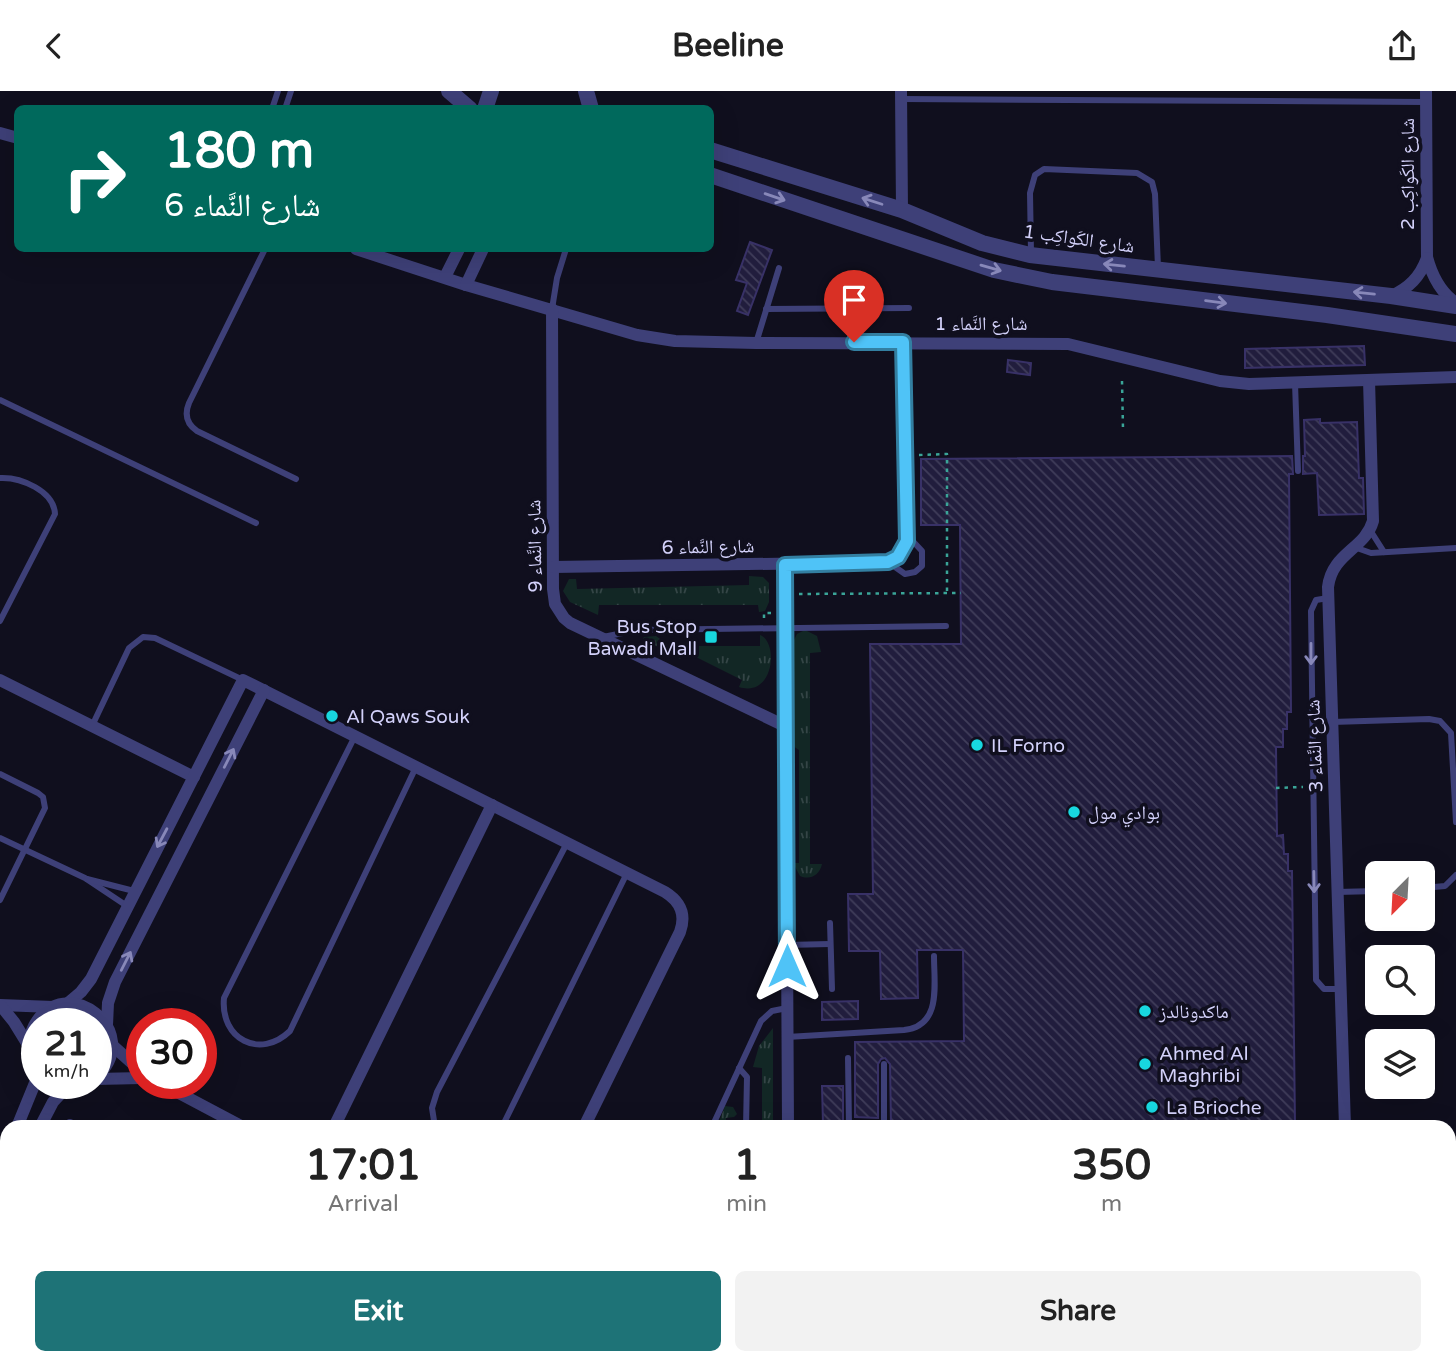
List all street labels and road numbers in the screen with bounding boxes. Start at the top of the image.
street label: شارع الكَواكِب 2 [1397,118,1419,230]
street label: شارع الكَواكِب 1 [1022,220,1136,258]
street label: شارع النَّماء 1 [935,313,1028,335]
street label: شارع النَّماء 9 [523,499,547,593]
street label: شارع النَّماء 6 [661,535,755,559]
street label: شارع النَّماء 3 [1302,699,1328,793]

